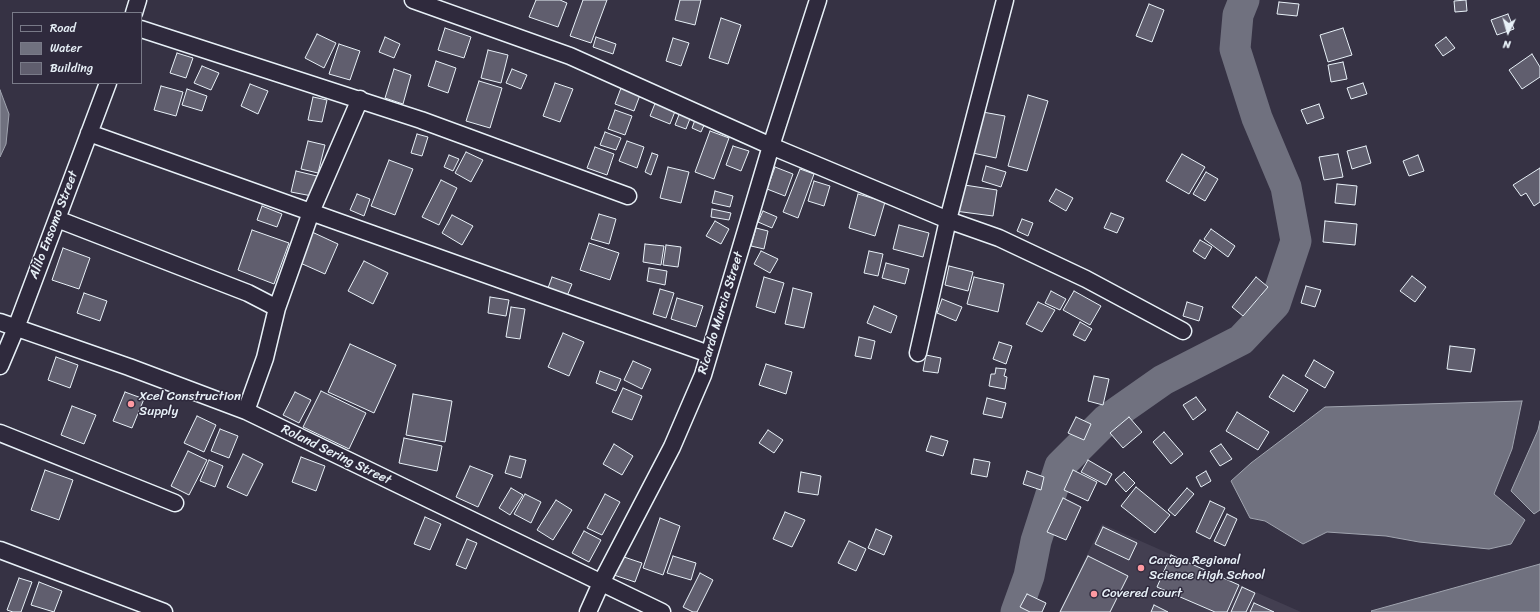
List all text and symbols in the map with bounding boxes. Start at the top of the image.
legend [12,12,142,84]
north arrow [1488,12,1528,52]
text: Road [50,17,76,39]
text: N [1502,35,1512,54]
text: Water [50,37,82,59]
text: Building [50,57,93,79]
street label: Alilo Ensomo Street [26,169,82,281]
street label: Ricardo Murcia Street [695,250,747,376]
place label: Xcel Construction Supply [139,389,241,420]
marker: Xcel Construction Supply [126,399,136,409]
street label: Roland Sering Street [278,422,394,488]
place label: Caraga Regional Science High School [1149,553,1265,584]
marker: Caraga Regional Science High School [1136,563,1146,573]
place label: Covered court [1102,586,1182,602]
marker: Covered court [1089,589,1099,599]

